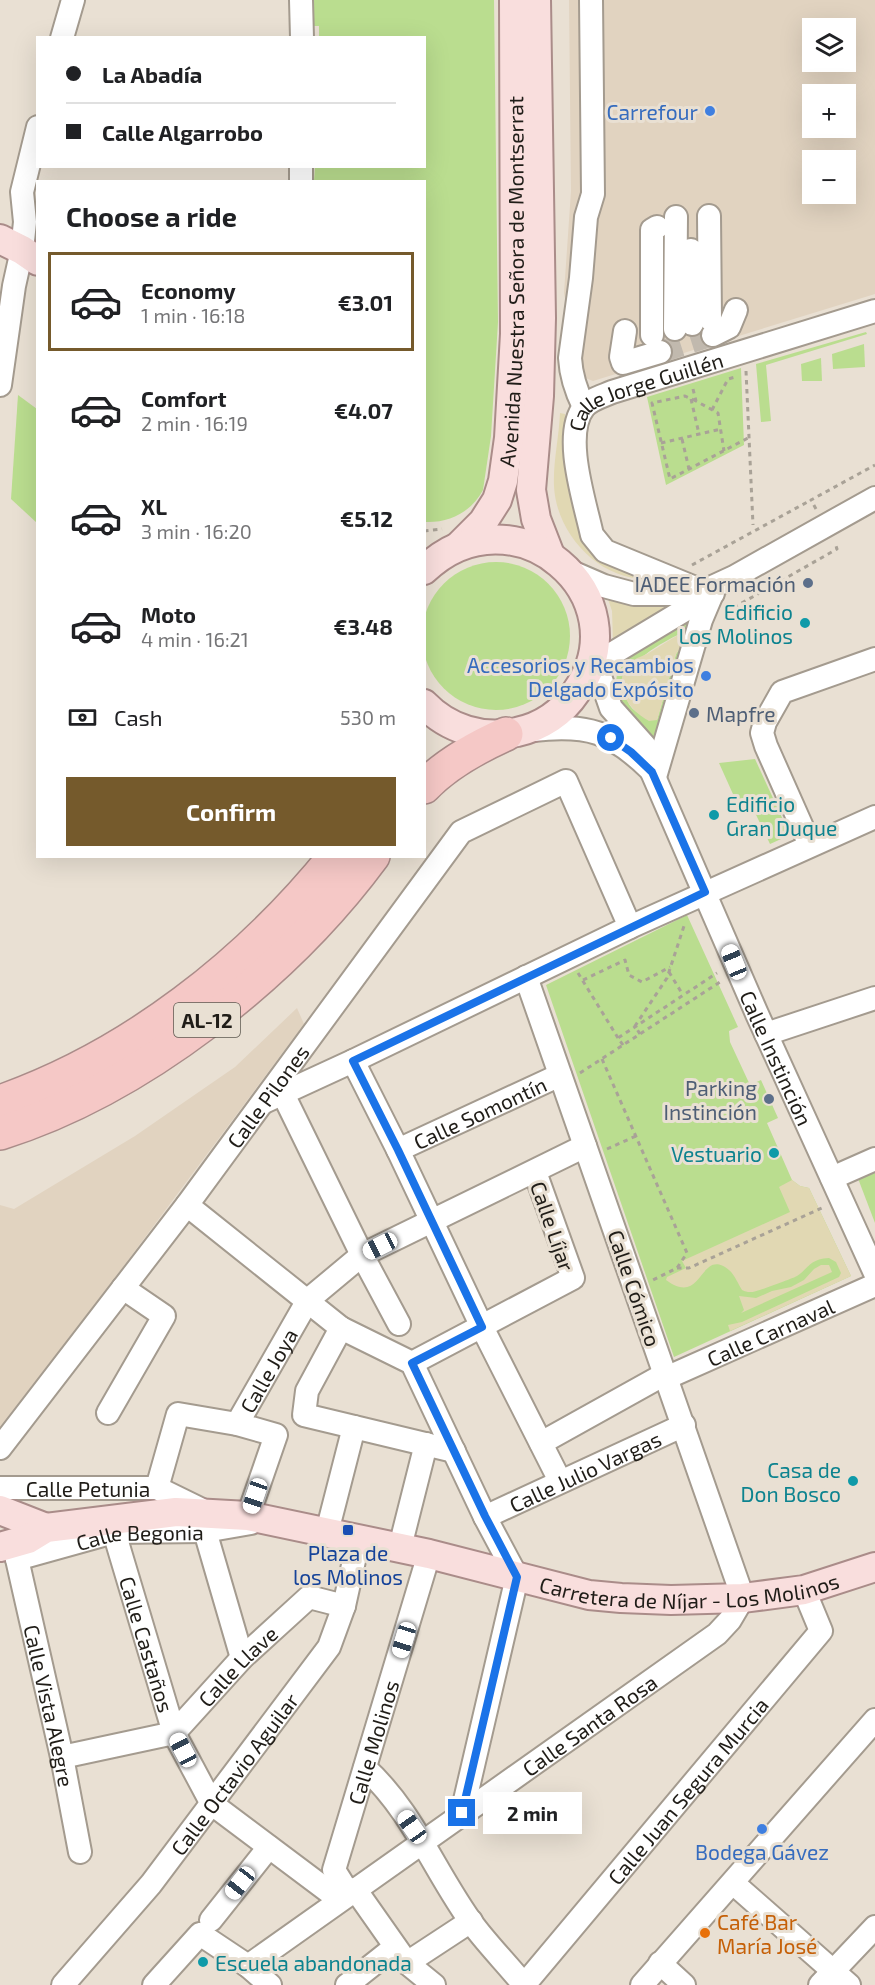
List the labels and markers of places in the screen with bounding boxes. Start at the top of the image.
place label: Carrefour [607,99,699,124]
marker: Carrefour [703,104,717,118]
place label: IADEE Formación [634,571,796,596]
marker: IADEE Formación [801,576,815,590]
place label: Edificio Los Molinos [678,599,793,648]
marker: Edificio Los Molinos [798,616,812,630]
place label: Accesorios y Recambios Delgado Expósito [467,652,694,701]
marker: Accesorios y Recambios Delgado Expósito [699,669,713,683]
place label: Mapfre [706,701,776,726]
marker: Mapfre [687,706,701,720]
place label: Edificio Gran Duque [726,791,837,840]
marker: Edificio Gran Duque [707,808,721,822]
place label: Parking Instinción [664,1075,757,1124]
marker: Parking Instinción [762,1092,776,1106]
place label: Vestuario [671,1141,762,1166]
marker: Vestuario [767,1146,781,1160]
place label: Casa de Don Bosco [741,1457,841,1506]
marker: Casa de Don Bosco [846,1474,860,1488]
marker: Plaza de los Molinos [341,1523,355,1537]
place label: Plaza de los Molinos [293,1540,403,1589]
marker: Bodega Gávez [755,1822,769,1836]
place label: Bodega Gávez [695,1839,829,1864]
place label: Café Bar María José [717,1909,817,1958]
marker: Café Bar María José [698,1926,712,1940]
place label: Escuela abandonada [215,1950,412,1975]
marker: Escuela abandonada [196,1955,210,1969]

